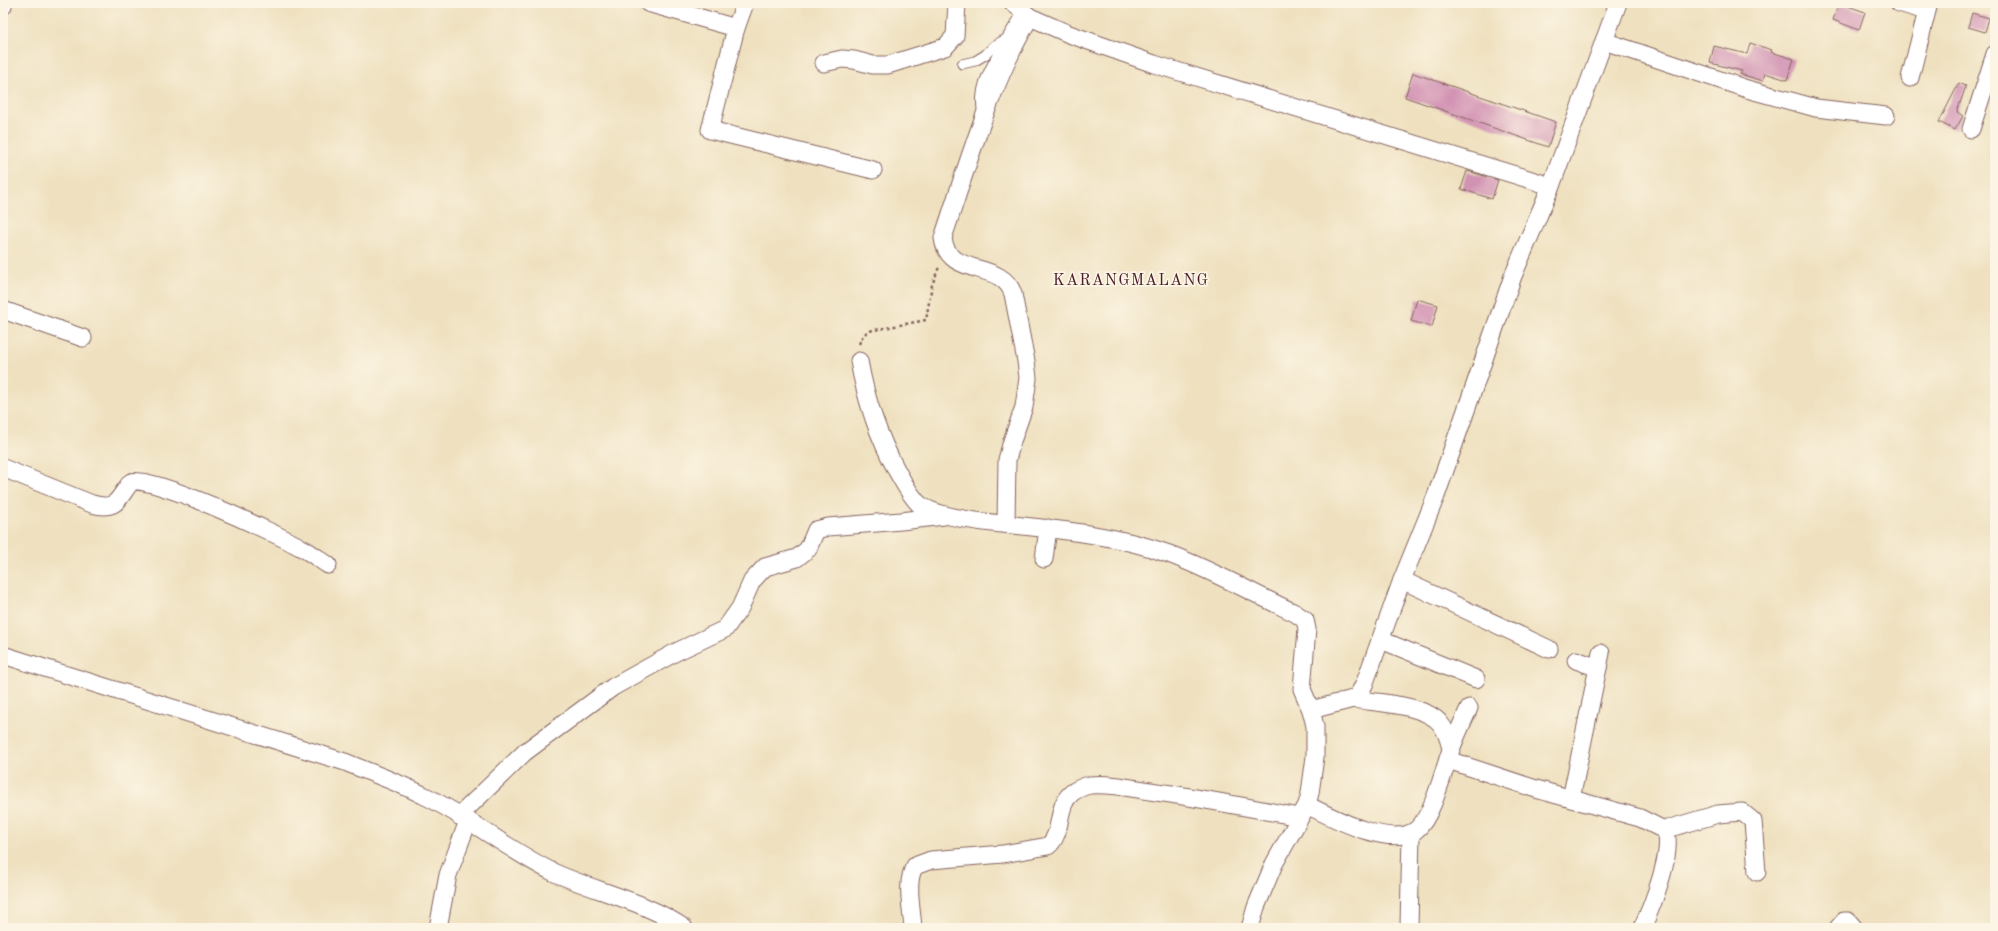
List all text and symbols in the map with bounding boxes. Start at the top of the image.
district label: KARANGMALANG [1053,273,1209,289]

